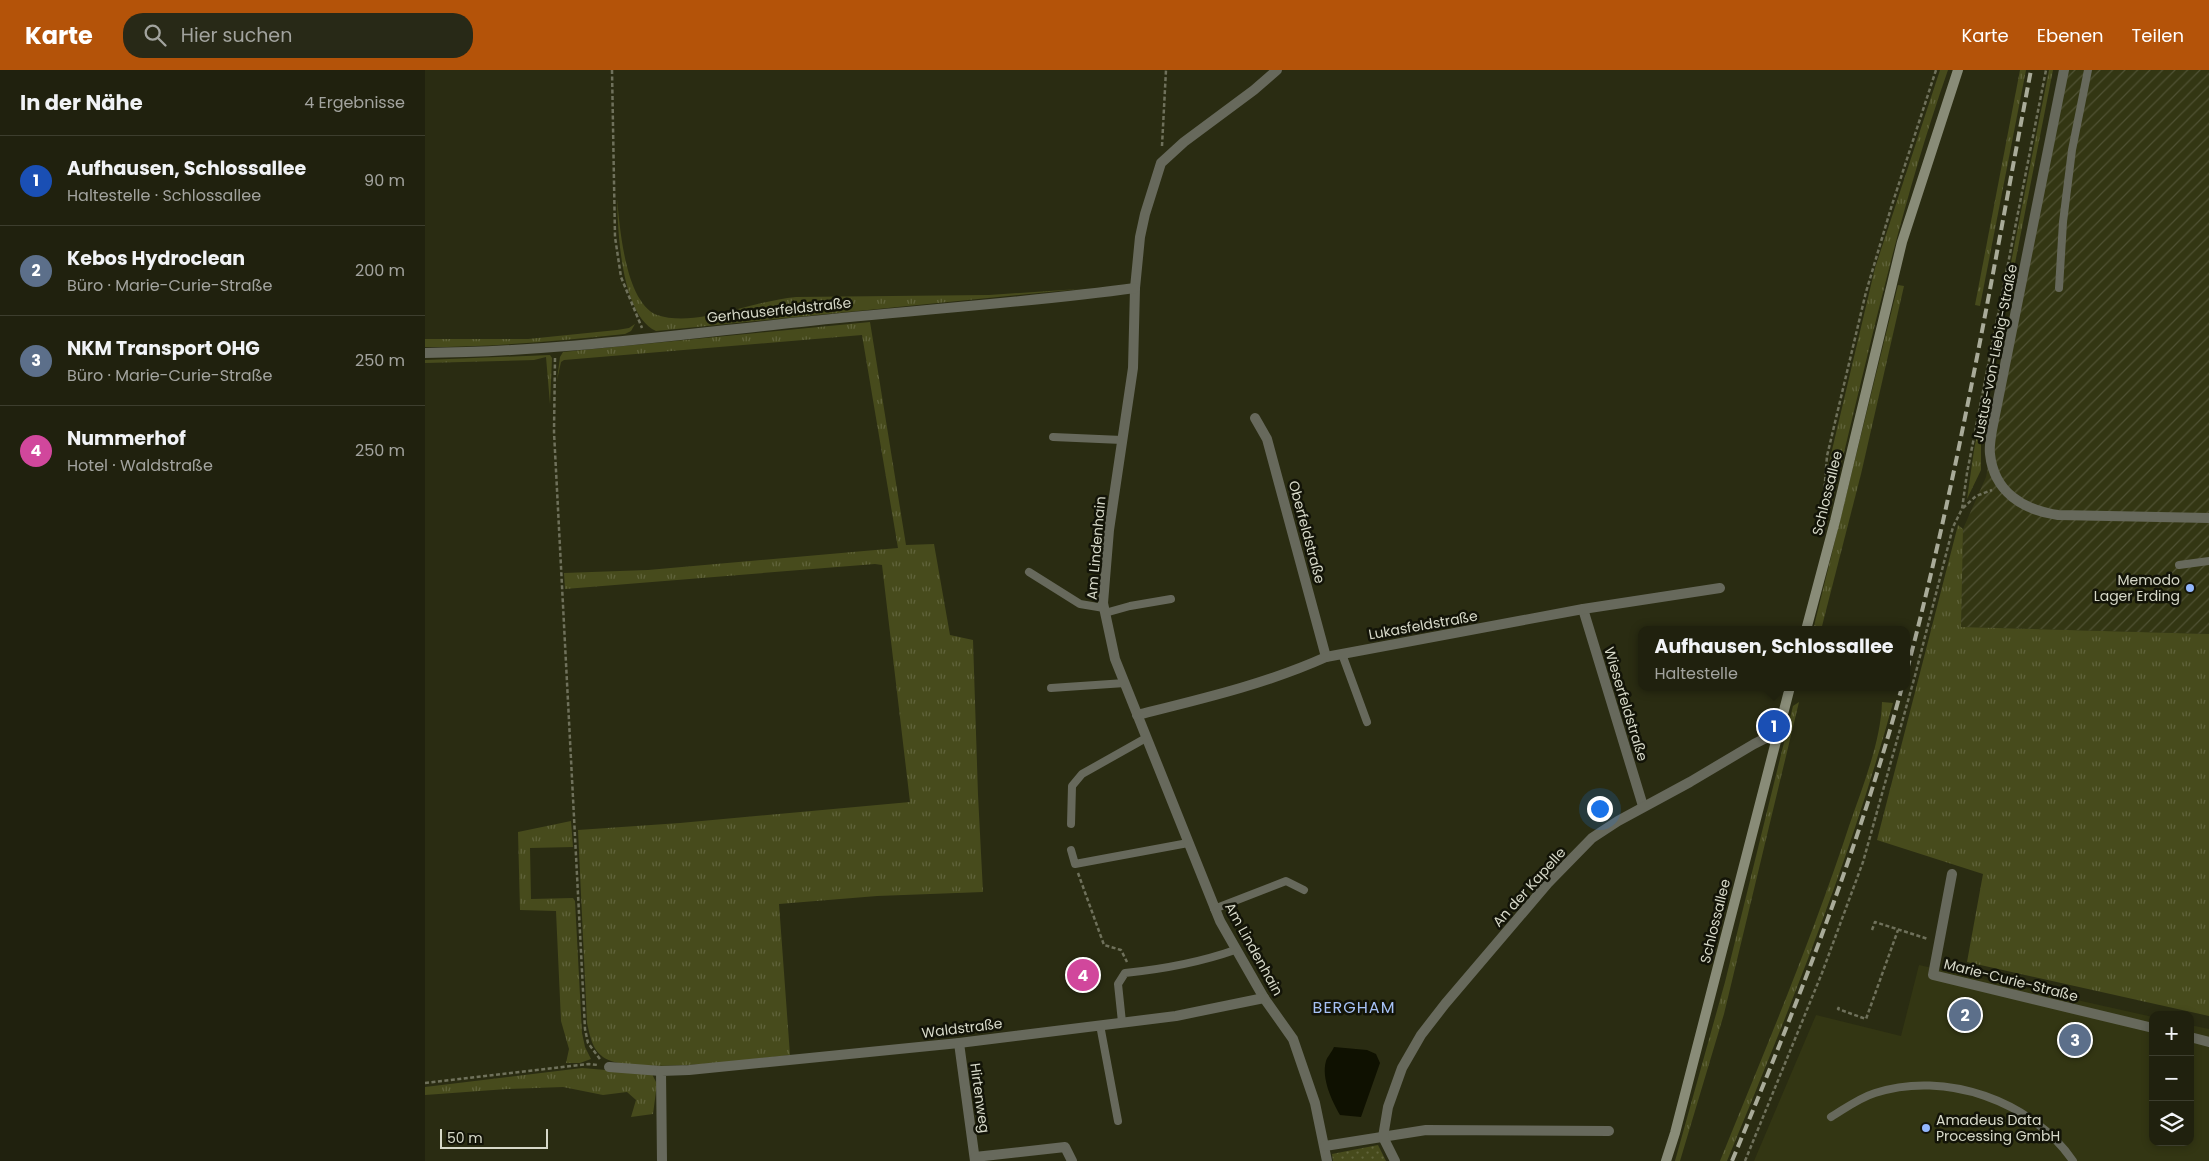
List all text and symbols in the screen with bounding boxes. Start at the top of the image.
search box [123,13,473,58]
text: Karte [25,19,93,52]
icon: search [141,21,169,49]
text: Hier suchen [181,22,292,49]
text: Karte [1961,23,2009,48]
text: Ebenen [2037,23,2104,48]
text: Teilen [2132,23,2184,48]
text: In der Nähe [20,88,143,117]
text: 4 Ergebnisse [304,91,405,114]
text: Aufhausen, Schlossallee [67,155,306,182]
text: 1 [33,169,39,192]
text: 90 m [364,169,405,192]
text: Haltestelle · Schlossallee [67,184,261,207]
text: Kebos Hydroclean [67,245,245,272]
text: 2 [31,259,41,282]
text: 200 m [355,259,405,282]
street label: Justus-von-Liebig-Straße [1968,262,2022,444]
text: Büro · Marie-Curie-Straße [67,274,272,297]
street label: Gerhauserfeldstraße [706,292,852,328]
text: NKM Transport OHG [67,335,260,362]
text: 3 [31,349,41,372]
text: 250 m [355,349,405,372]
text: Büro · Marie-Curie-Straße [67,364,272,387]
text: Nummerhof [67,425,186,452]
text: 4 [31,439,41,462]
text: 250 m [355,439,405,462]
street label: Schlossallee [1807,448,1847,537]
text: Hotel · Waldstraße [67,454,213,477]
street label: Oberfeldstraße [1284,478,1330,586]
street label: Am Lindenhain [1082,495,1110,601]
place label: Memodo Lager Erding [2094,570,2180,606]
marker: Memodo Lager Erding [2184,582,2196,594]
street label: Lukasfeldstraße [1367,606,1479,644]
popup [1638,626,1910,691]
text: Aufhausen, Schlossallee [1654,633,1894,660]
street label: Wieserfeldstraße [1599,644,1653,764]
text: Haltestelle [1654,662,1738,685]
pin: 1 [1758,707,1790,745]
your location [1587,796,1613,822]
street label: An der Kapelle [1488,843,1570,931]
street label: Schlossallee [1695,876,1735,965]
street label: Am Lindenhain [1220,899,1288,999]
street label: Marie-Curie-Straße [1942,954,2080,1006]
pin: 4 [1067,956,1099,994]
district label: BERGHAM [1313,996,1395,1019]
pin: 2 [1949,996,1981,1034]
map controls [2149,1011,2194,1146]
button: + [2149,1011,2194,1056]
street label: Waldstraße [920,1013,1004,1043]
pin: 3 [2059,1021,2091,1059]
button: − [2149,1056,2194,1101]
street label: Hirtenweg [965,1062,995,1134]
button: layers [2149,1101,2194,1146]
place label: Amadeus Data Processing GmbH [1936,1110,2060,1146]
marker: Amadeus Data Processing GmbH [1920,1122,1932,1134]
scale bar [440,1126,547,1149]
text: 50 m [447,1128,483,1148]

